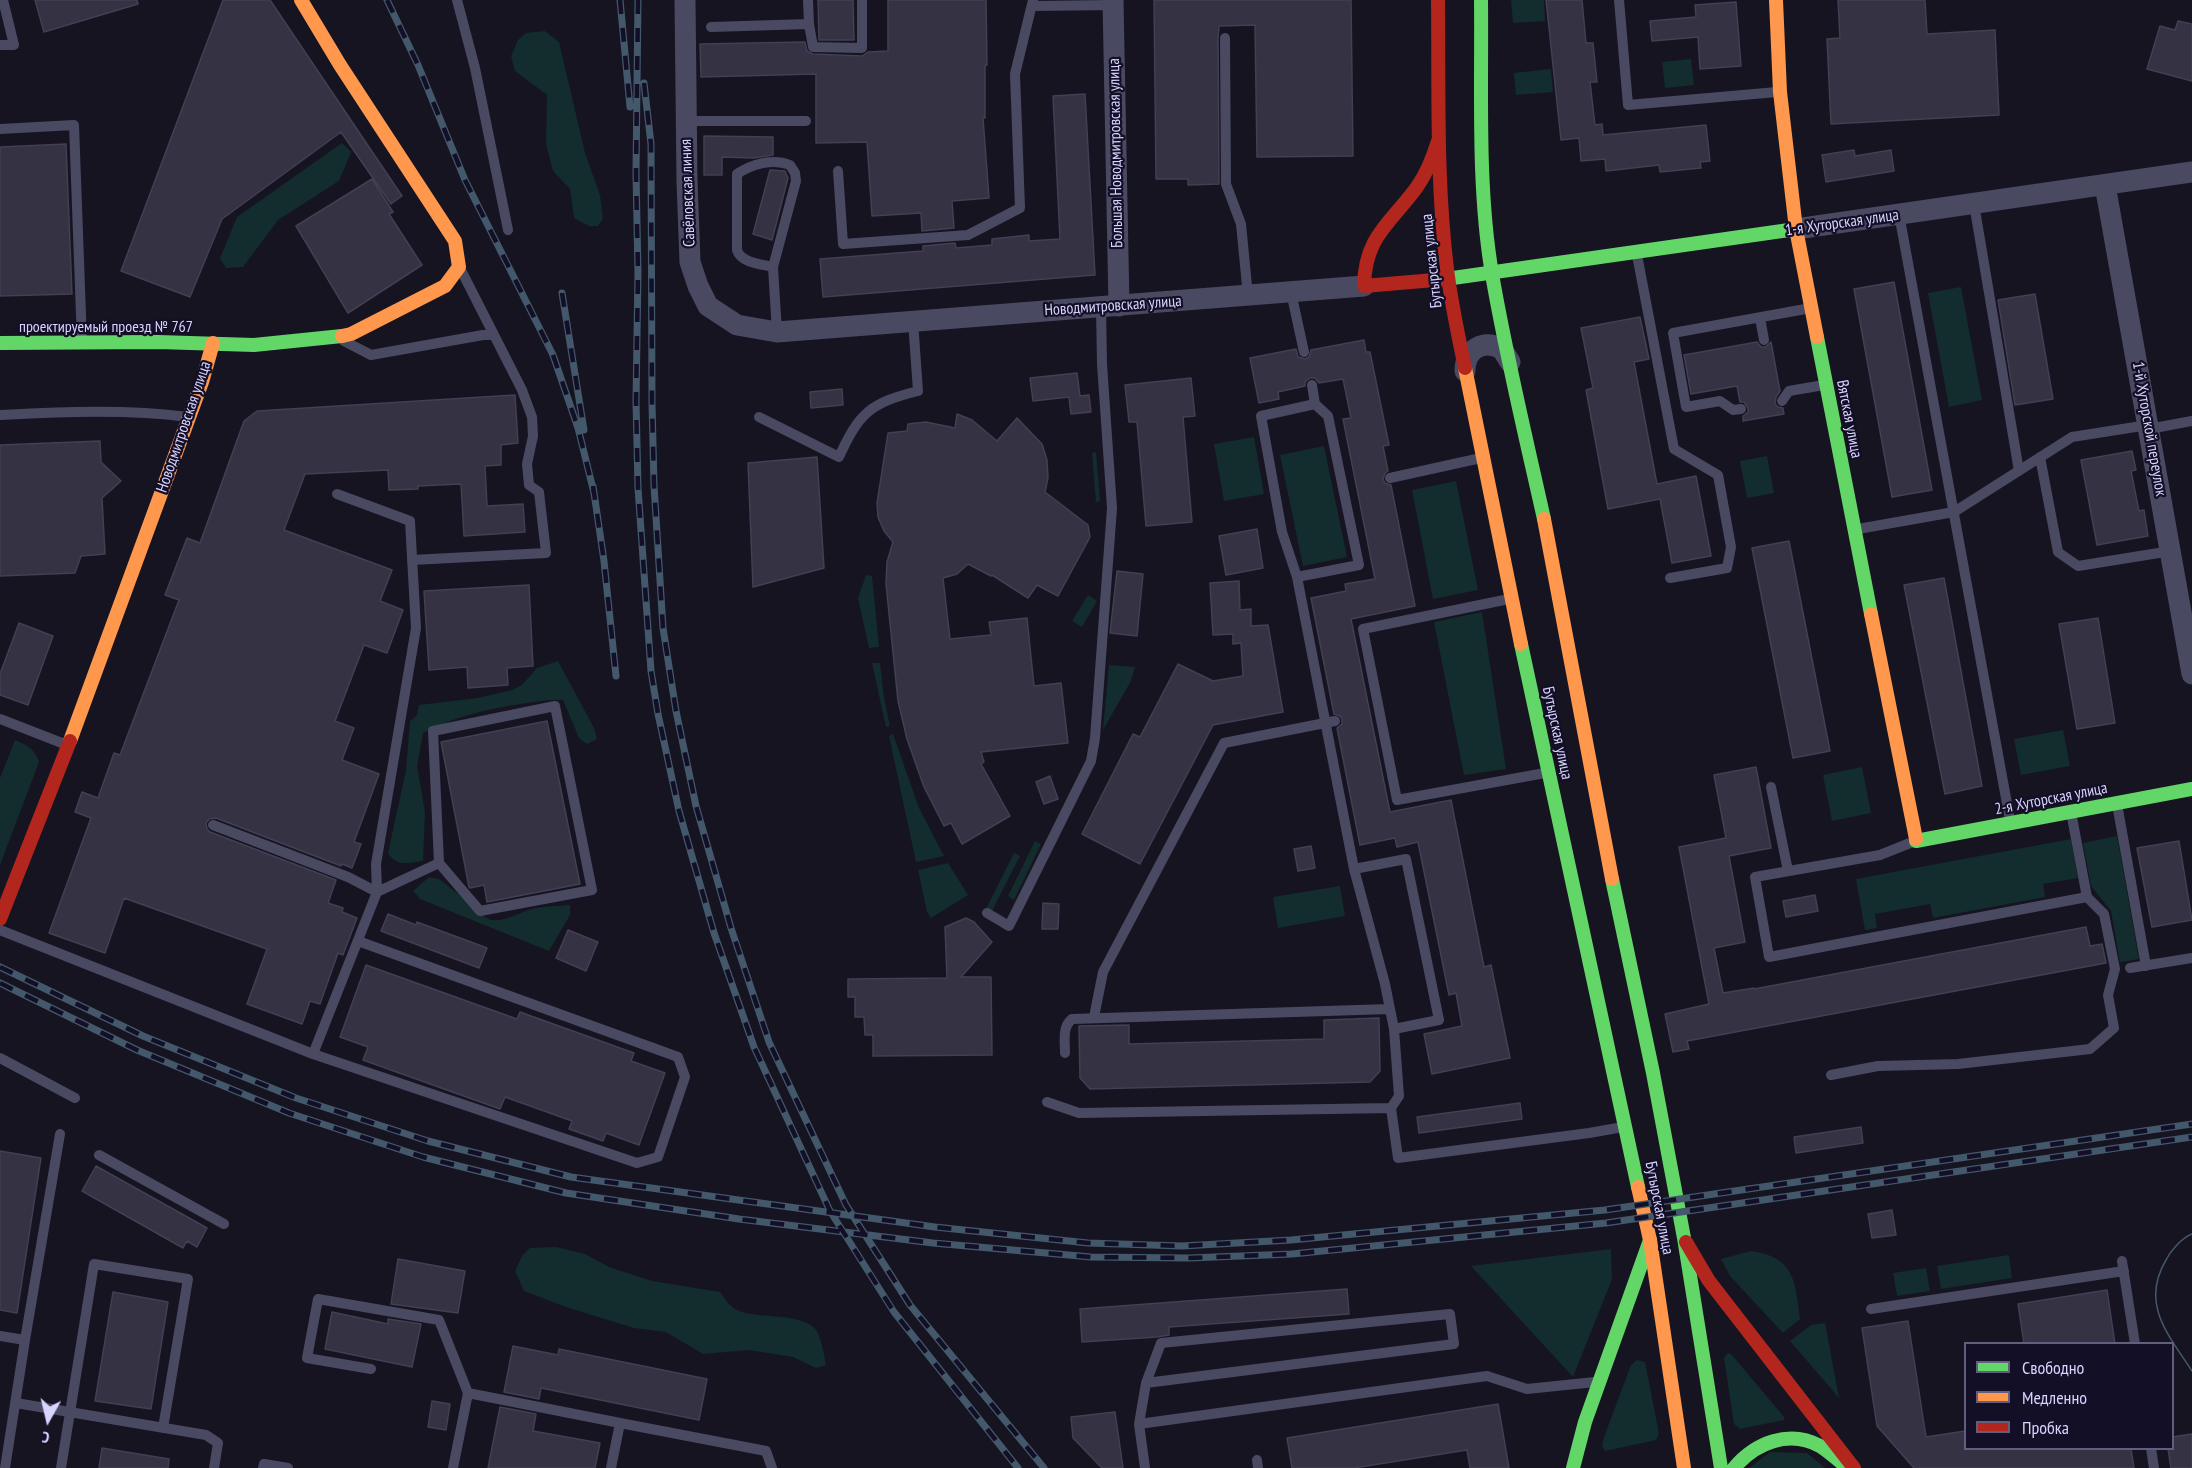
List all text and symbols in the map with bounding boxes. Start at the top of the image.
street label: Большая Новодмитровская улица [1105,58,1127,248]
street label: Савёловская линия [677,139,699,247]
street label: 1-я Хуторская улица [1784,206,1900,240]
street label: Бутырская улица [1418,213,1446,309]
street label: Новодмитровская улица [1044,292,1182,320]
street label: проектируемый проезд № 767 [19,317,193,337]
street label: Новодмитровская улица [153,359,215,495]
street label: 1-й Хуторской переулок [2128,360,2170,498]
street label: Вятская улица [1832,378,1866,460]
street label: Бутырская улица [1538,685,1576,781]
street label: 2-я Хуторская улица [1993,779,2109,819]
street label: Бутырская улица [1641,1160,1677,1256]
legend [1964,1342,2174,1450]
text: Свободно [2022,1356,2084,1379]
text: Медленно [2022,1386,2087,1409]
north arrow [18,1390,78,1450]
text: Пробка [2022,1416,2069,1439]
text: С [40,1427,51,1448]

